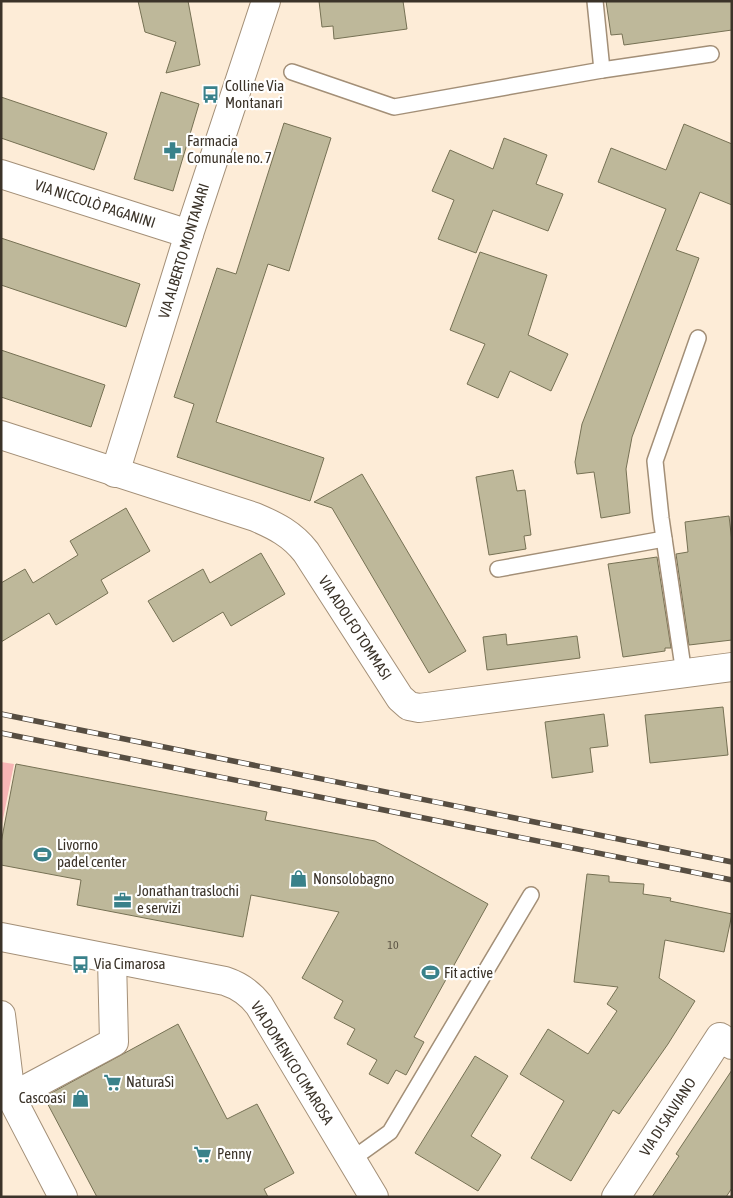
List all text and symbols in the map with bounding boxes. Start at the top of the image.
place label: Colline Via Montanari [225,77,284,111]
bus stop icon: Colline Via Montanari [201,85,221,105]
place label: Farmacia Comunale no. 7 [187,132,272,166]
pharmacy icon: Farmacia Comunale no. 7 [163,140,183,160]
street label: VIA NICCOLÒ PAGANINI [33,176,158,231]
street label: VIA ALBERTO MONTANARI [155,181,212,320]
street label: VIA ADOLFO TOMMASI [316,573,395,683]
place label: Livorno padel center [57,836,127,870]
sports icon: Livorno padel center [33,844,53,864]
shop icon: Nonsolobagno [289,869,309,889]
place label: Nonsolobagno [313,870,394,887]
place label: Jonathan traslochi e servizi [137,882,239,916]
office icon: Jonathan traslochi e servizi [113,890,133,910]
house number: 10 [387,938,399,952]
bus stop icon: Via Cimarosa [70,954,90,974]
place label: Via Cimarosa [94,955,166,972]
sports icon: Fit active [420,963,440,983]
place label: Fit active [444,964,493,981]
street label: VIA DOMENICO CIMAROSA [248,998,338,1128]
supermarket icon: NaturaSì [102,1072,122,1092]
place label: NaturaSì [126,1073,174,1090]
street label: VIA DI SALVIANO [636,1074,699,1159]
shop icon: Cascoasi [70,1088,90,1108]
place label: Cascoasi [19,1089,66,1106]
supermarket icon: Penny [193,1144,213,1164]
place label: Penny [217,1145,252,1162]

